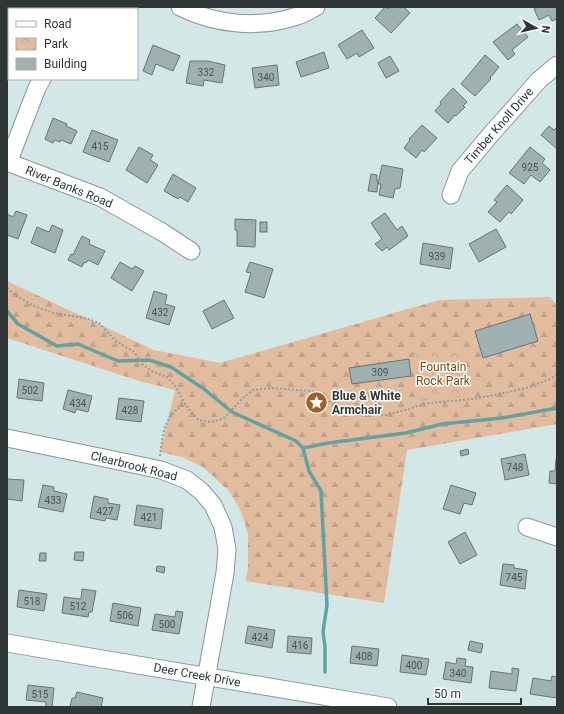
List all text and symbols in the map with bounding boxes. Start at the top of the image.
legend [8,8,138,80]
north arrow [516,8,556,48]
text: Road [44,17,72,31]
text: N [538,25,552,34]
text: Park [44,37,69,51]
text: Building [44,57,87,71]
house number: 332 [198,67,215,78]
house number: 340 [258,72,275,83]
street label: Timber Knoll Drive [462,85,536,167]
house number: 415 [92,141,109,152]
house number: 925 [522,162,539,173]
street label: River Banks Road [23,163,115,211]
house number: 939 [429,251,445,262]
house number: 432 [152,307,169,318]
park label: Fountain Rock Park [416,360,471,388]
house number: 309 [372,367,388,378]
house number: 502 [22,385,39,396]
place label: Blue & White Armchair [332,389,401,417]
place icon: Blue & White Armchair [304,390,330,416]
house number: 434 [70,398,87,409]
house number: 428 [122,405,139,416]
street label: Clearbrook Road [89,448,179,484]
house number: 748 [507,462,524,473]
house number: 433 [45,495,61,506]
house number: 427 [97,506,114,517]
house number: 421 [141,512,157,523]
house number: 745 [506,572,523,583]
house number: 518 [24,596,41,607]
house number: 512 [70,601,87,612]
house number: 506 [117,610,134,621]
house number: 500 [159,619,176,630]
house number: 424 [252,632,269,643]
house number: 416 [292,640,309,651]
house number: 408 [356,651,373,662]
street label: Deer Creek Drive [152,660,242,690]
house number: 400 [406,660,423,671]
house number: 340 [450,668,467,679]
scale bar [428,680,521,706]
text: 50 m [434,687,461,701]
house number: 515 [32,689,49,700]

